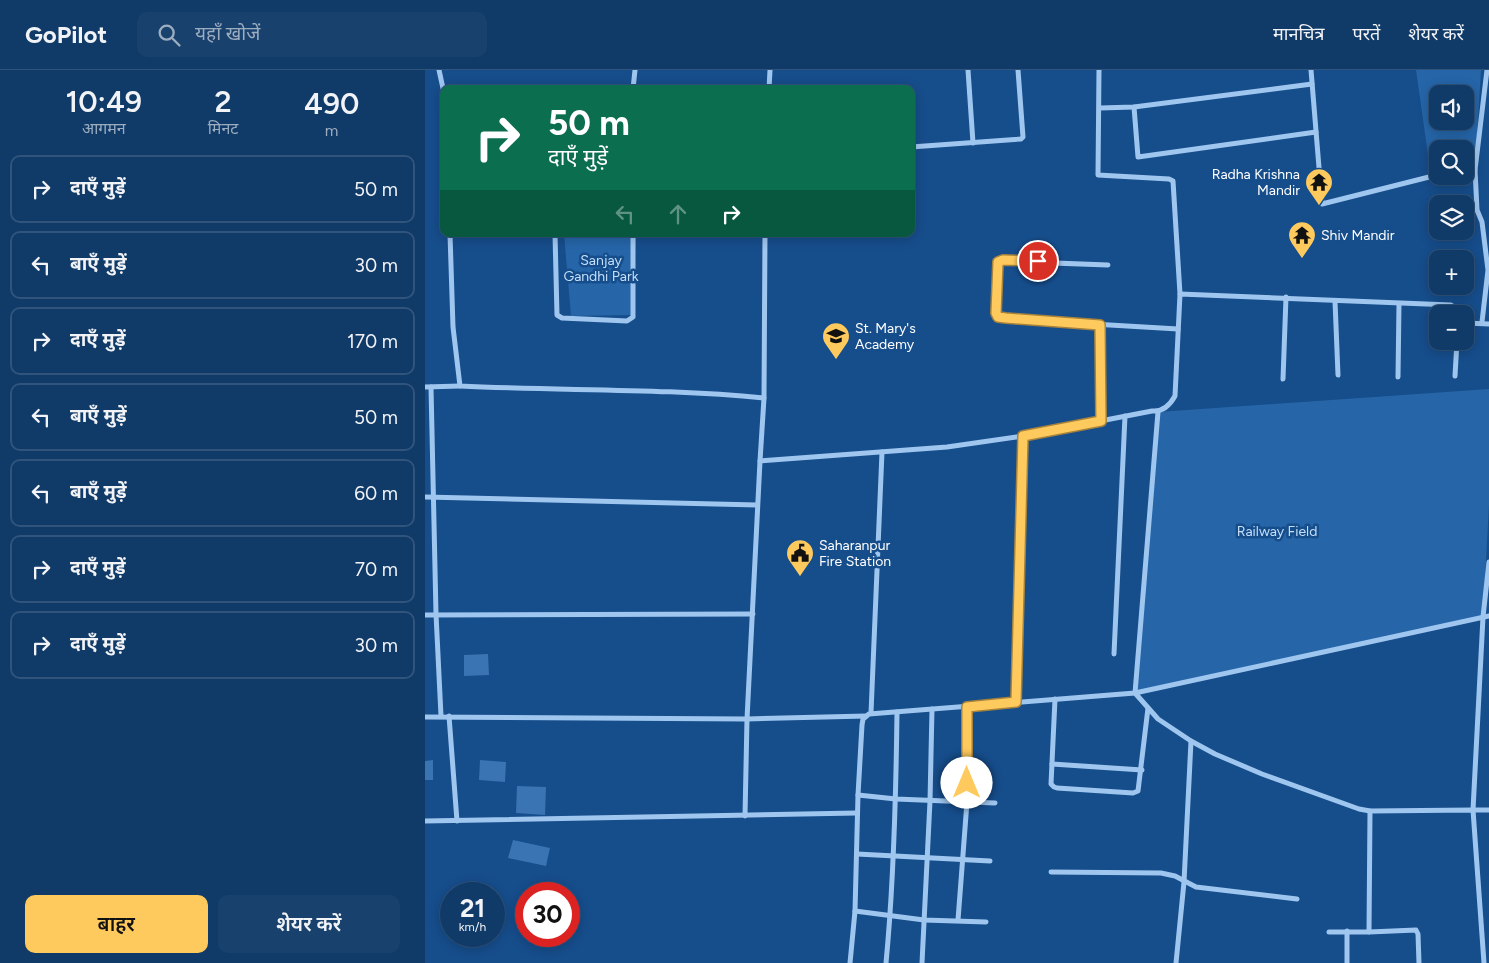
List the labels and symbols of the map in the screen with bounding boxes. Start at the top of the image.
place label: Radha Krishna Mandir [1212,166,1300,199]
temple icon: Radha Krishna Mandir [1304,167,1334,206]
temple icon: Shiv Mandir [1287,220,1317,259]
place label: Shiv Mandir [1321,227,1395,244]
pin [1017,240,1059,282]
park label: Sanjay Gandhi Park [564,252,639,285]
place label: St. Mary's Academy [855,320,916,353]
school or university icon: St. Mary's Academy [821,321,851,360]
park label: Railway Field [1237,523,1317,540]
place label: Saharanpur Fire Station [819,537,891,570]
public building icon: Saharanpur Fire Station [785,538,815,577]
position arrow [940,756,992,808]
speed limit sign: 30 [515,882,580,947]

